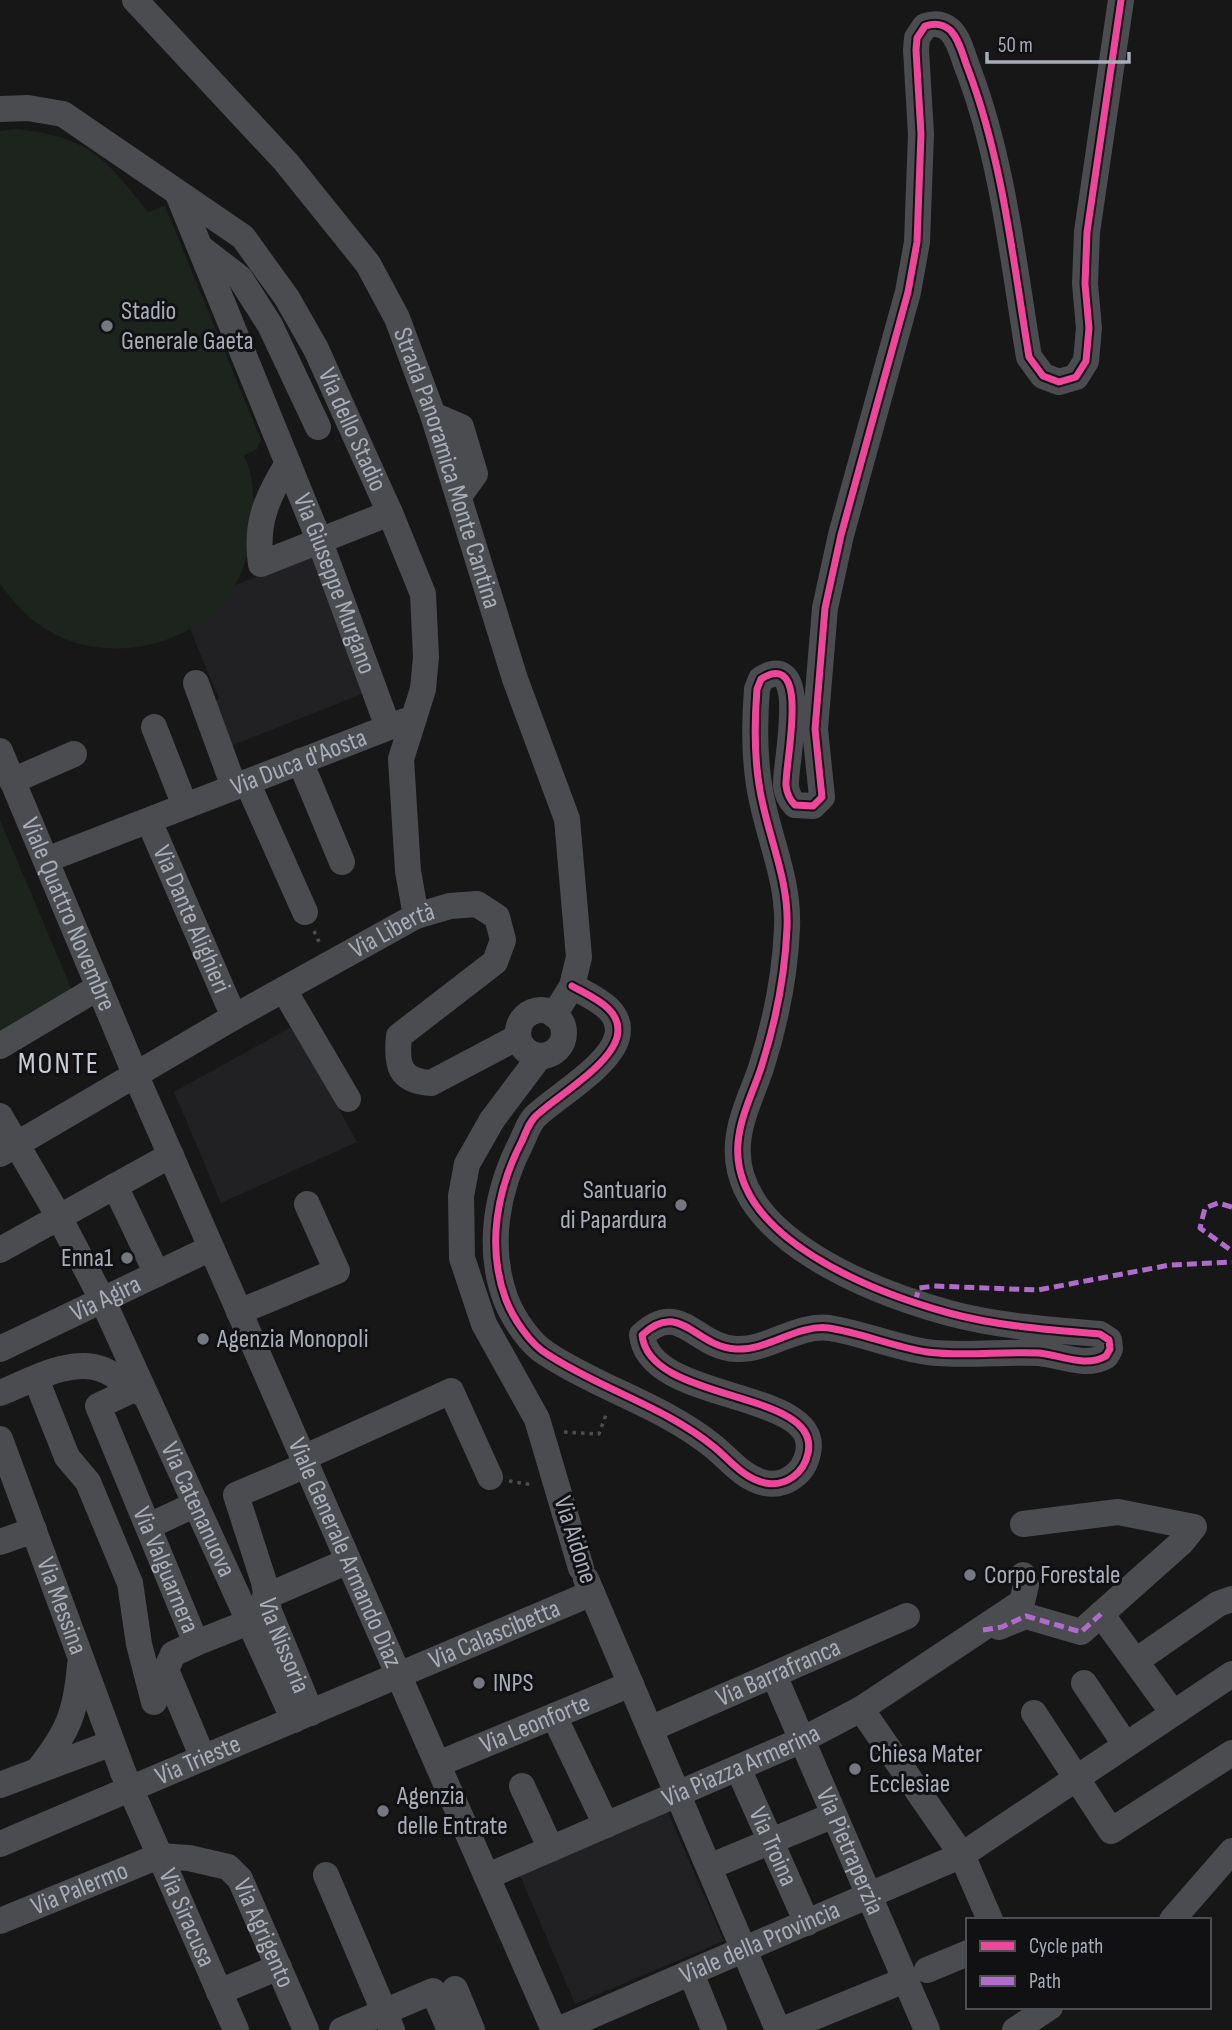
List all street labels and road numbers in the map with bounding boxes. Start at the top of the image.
street label: Strada Panoramica Monte Cantina [386,323,508,612]
street label: Via dello Stadio [311,363,394,496]
street label: Via Giuseppe Murgano [286,489,383,678]
street label: Via Duca d'Aosta [226,722,371,802]
street label: Viale Quattro Novembre [14,813,123,1016]
street label: Via Dante Alighieri [146,841,237,998]
street label: Via Libertà [344,896,438,965]
street label: Via Agira [65,1268,146,1329]
street label: Viale Generale Armando Diaz [281,1433,409,1672]
street label: Via Catenanuova [154,1437,242,1582]
street label: Via Aidone [546,1492,604,1588]
street label: Via Valguarnera [126,1502,206,1638]
street label: Via Messina [30,1553,94,1659]
street label: Via Calascibetta [424,1593,565,1676]
street label: Via Nissoria [251,1595,317,1698]
street label: Via Barrafranca [711,1632,845,1714]
street label: Via Leonforte [475,1687,595,1760]
street label: Via Piazza Armerina [658,1718,825,1814]
street label: Via Trieste [151,1728,245,1792]
street label: Via Pietraperzia [809,1783,891,1919]
street label: Via Troina [742,1802,804,1891]
street label: Via Palermo [27,1855,133,1922]
street label: Via Siracusa [152,1864,222,1972]
street label: Via Agrigento [226,1874,301,1992]
street label: Viale della Provincia [675,1894,845,1991]

